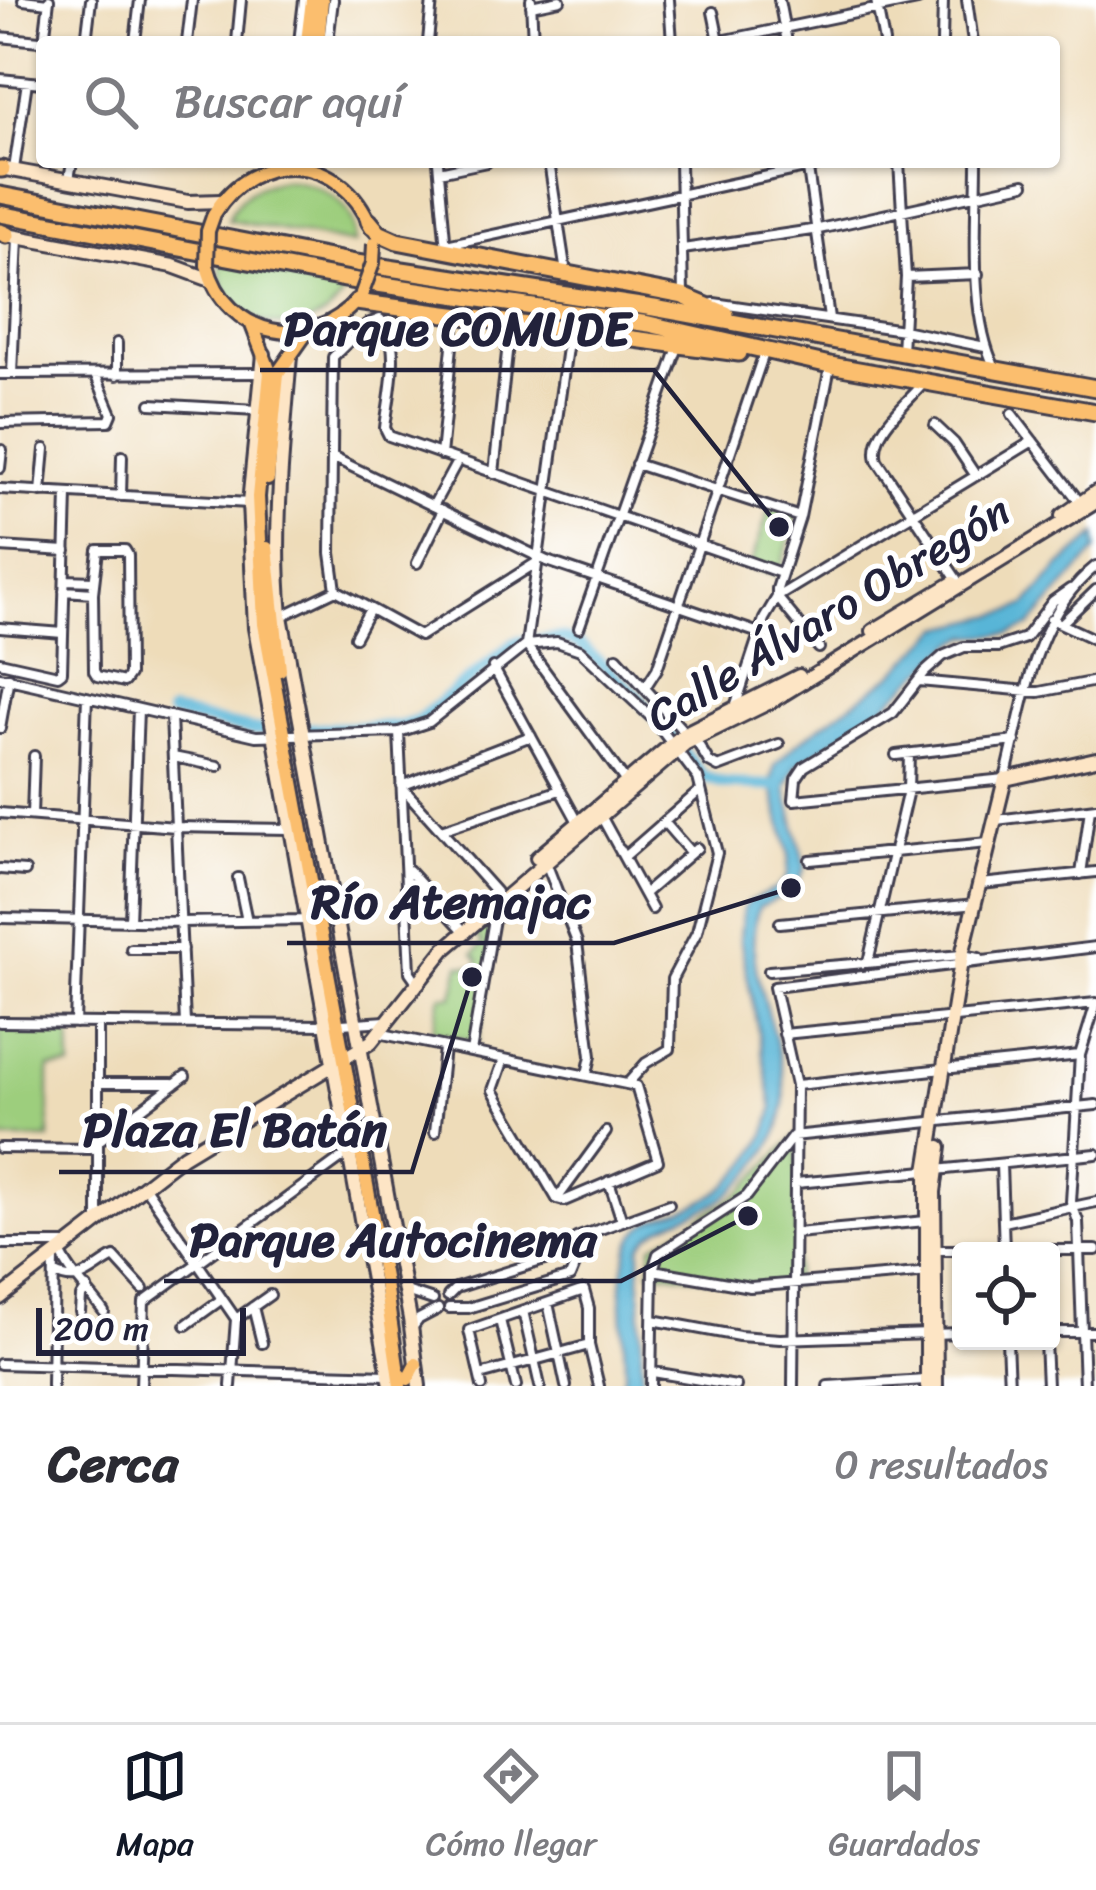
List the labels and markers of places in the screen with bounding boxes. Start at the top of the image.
callout: Parque COMUDE [260,286,654,370]
callout: Río Atemajac [287,859,614,943]
callout: Plaza El Batán [59,1088,412,1172]
callout: Parque Autocinema [164,1197,621,1281]

